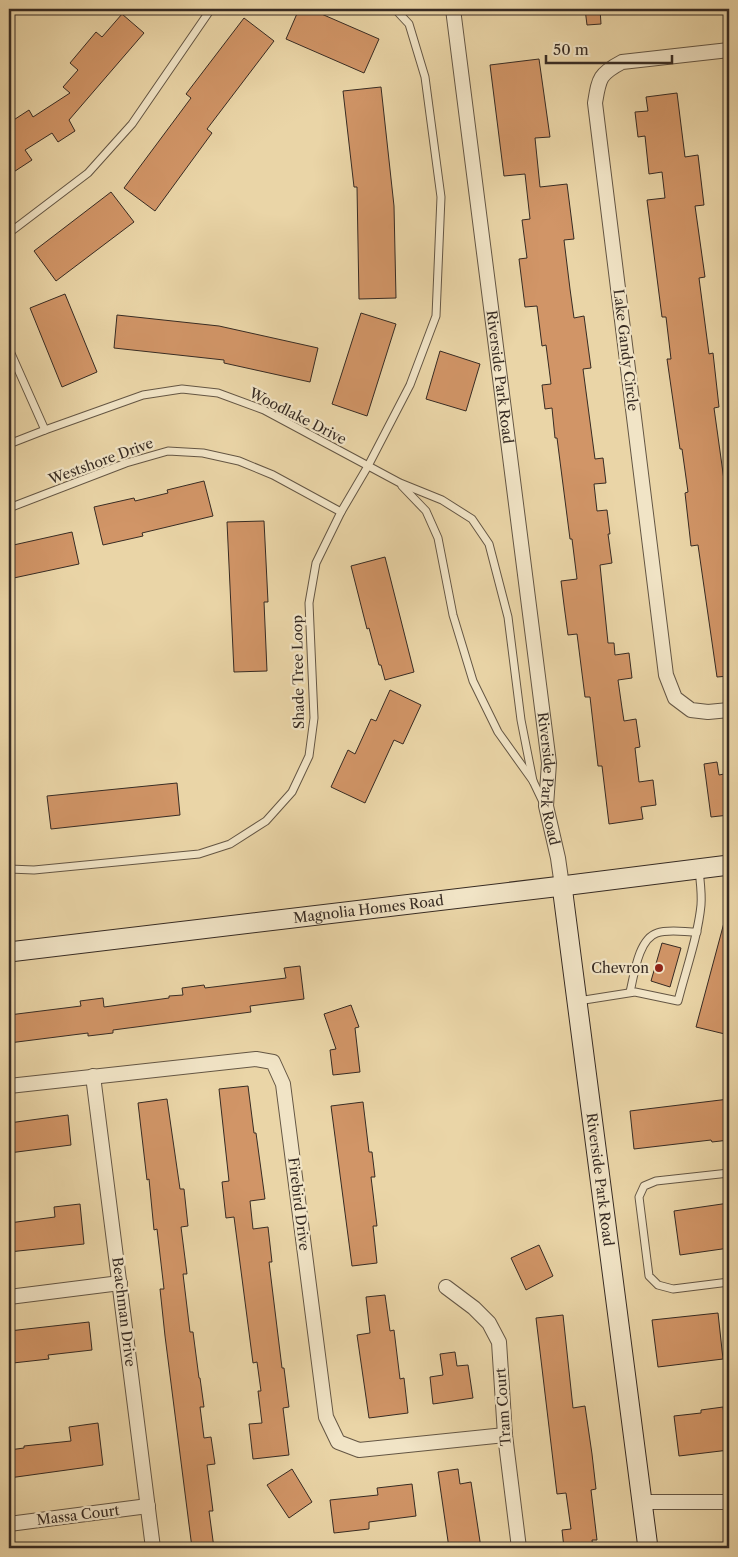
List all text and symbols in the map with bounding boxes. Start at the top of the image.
scale bar [546,32,672,64]
text: 50 m [553,40,589,59]
street label: Lake Gandy Circle [610,288,642,412]
street label: Riverside Park Road [482,309,517,445]
street label: Woodlake Drive [245,383,350,448]
street label: Westshore Drive [45,434,156,489]
street label: Shade Tree Loop [288,615,308,729]
street label: Riverside Park Road [534,711,564,847]
street label: Magnolia Homes Road [292,891,445,927]
place label: Chevron [591,959,649,977]
marker: Chevron [653,962,665,974]
street label: Riverside Park Road [583,1112,618,1248]
street label: Firebird Drive [284,1156,314,1252]
street label: Beachman Drive [108,1256,140,1368]
street label: Tram Court [491,1367,515,1447]
street label: Massa Court [36,1501,121,1529]

